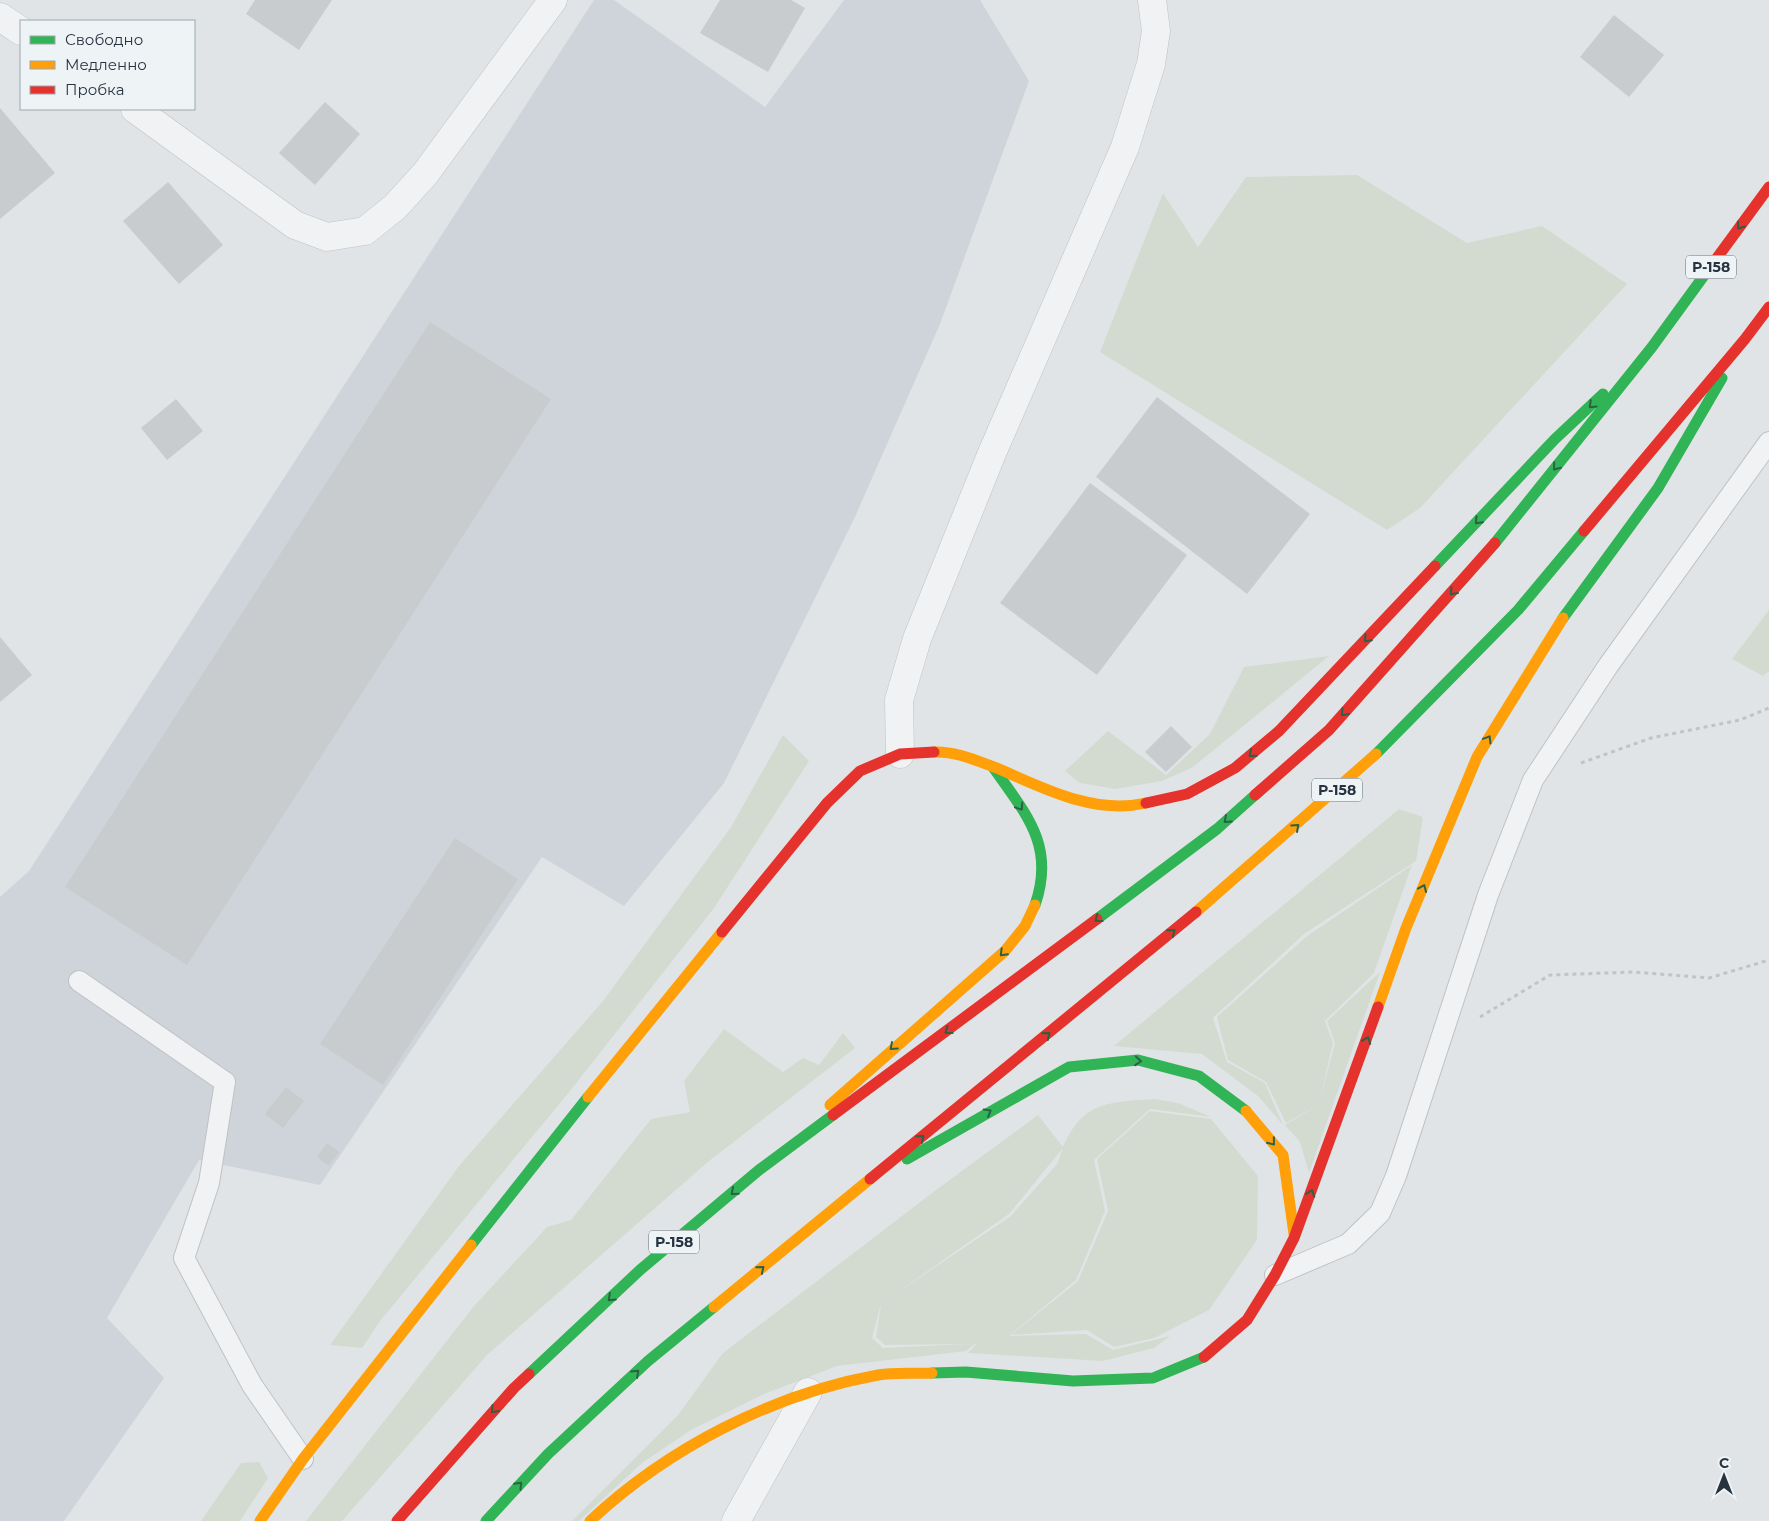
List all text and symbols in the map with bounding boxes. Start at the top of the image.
legend [20,20,195,110]
text: Свободно [65,30,143,49]
text: Медленно [65,55,147,74]
text: Пробка [65,80,124,99]
one-way arrow [1737,220,1746,230]
road number: Р-158 [1686,256,1736,278]
one-way arrow [1588,399,1597,408]
one-way arrow [1554,461,1562,470]
one-way arrow [1475,515,1484,524]
one-way arrow [1450,587,1459,596]
one-way arrow [1364,633,1373,642]
one-way arrow [1341,707,1350,716]
one-way arrow [1482,736,1492,745]
one-way arrow [1248,748,1257,757]
road number: Р-158 [1312,778,1362,802]
one-way arrow [1014,802,1023,811]
one-way arrow [1223,814,1232,823]
one-way arrow [1291,824,1300,833]
one-way arrow [1417,884,1428,893]
one-way arrow [1094,913,1104,922]
one-way arrow [1167,929,1176,938]
one-way arrow [1000,947,1009,956]
one-way arrow [944,1025,954,1034]
one-way arrow [1041,1033,1050,1041]
one-way arrow [1361,1036,1372,1045]
one-way arrow [889,1041,898,1050]
one-way arrow [1135,1056,1143,1067]
one-way arrow [983,1109,992,1119]
one-way arrow [915,1136,924,1144]
one-way arrow [1267,1136,1275,1145]
one-way arrow [731,1186,740,1194]
one-way arrow [1305,1189,1315,1197]
road number: Р-158 [649,1230,699,1254]
one-way arrow [755,1266,764,1274]
one-way arrow [607,1292,616,1301]
one-way arrow [631,1369,640,1378]
one-way arrow [491,1405,500,1414]
north arrow [1699,1451,1749,1501]
text: С [1719,1454,1729,1472]
one-way arrow [513,1482,522,1491]

